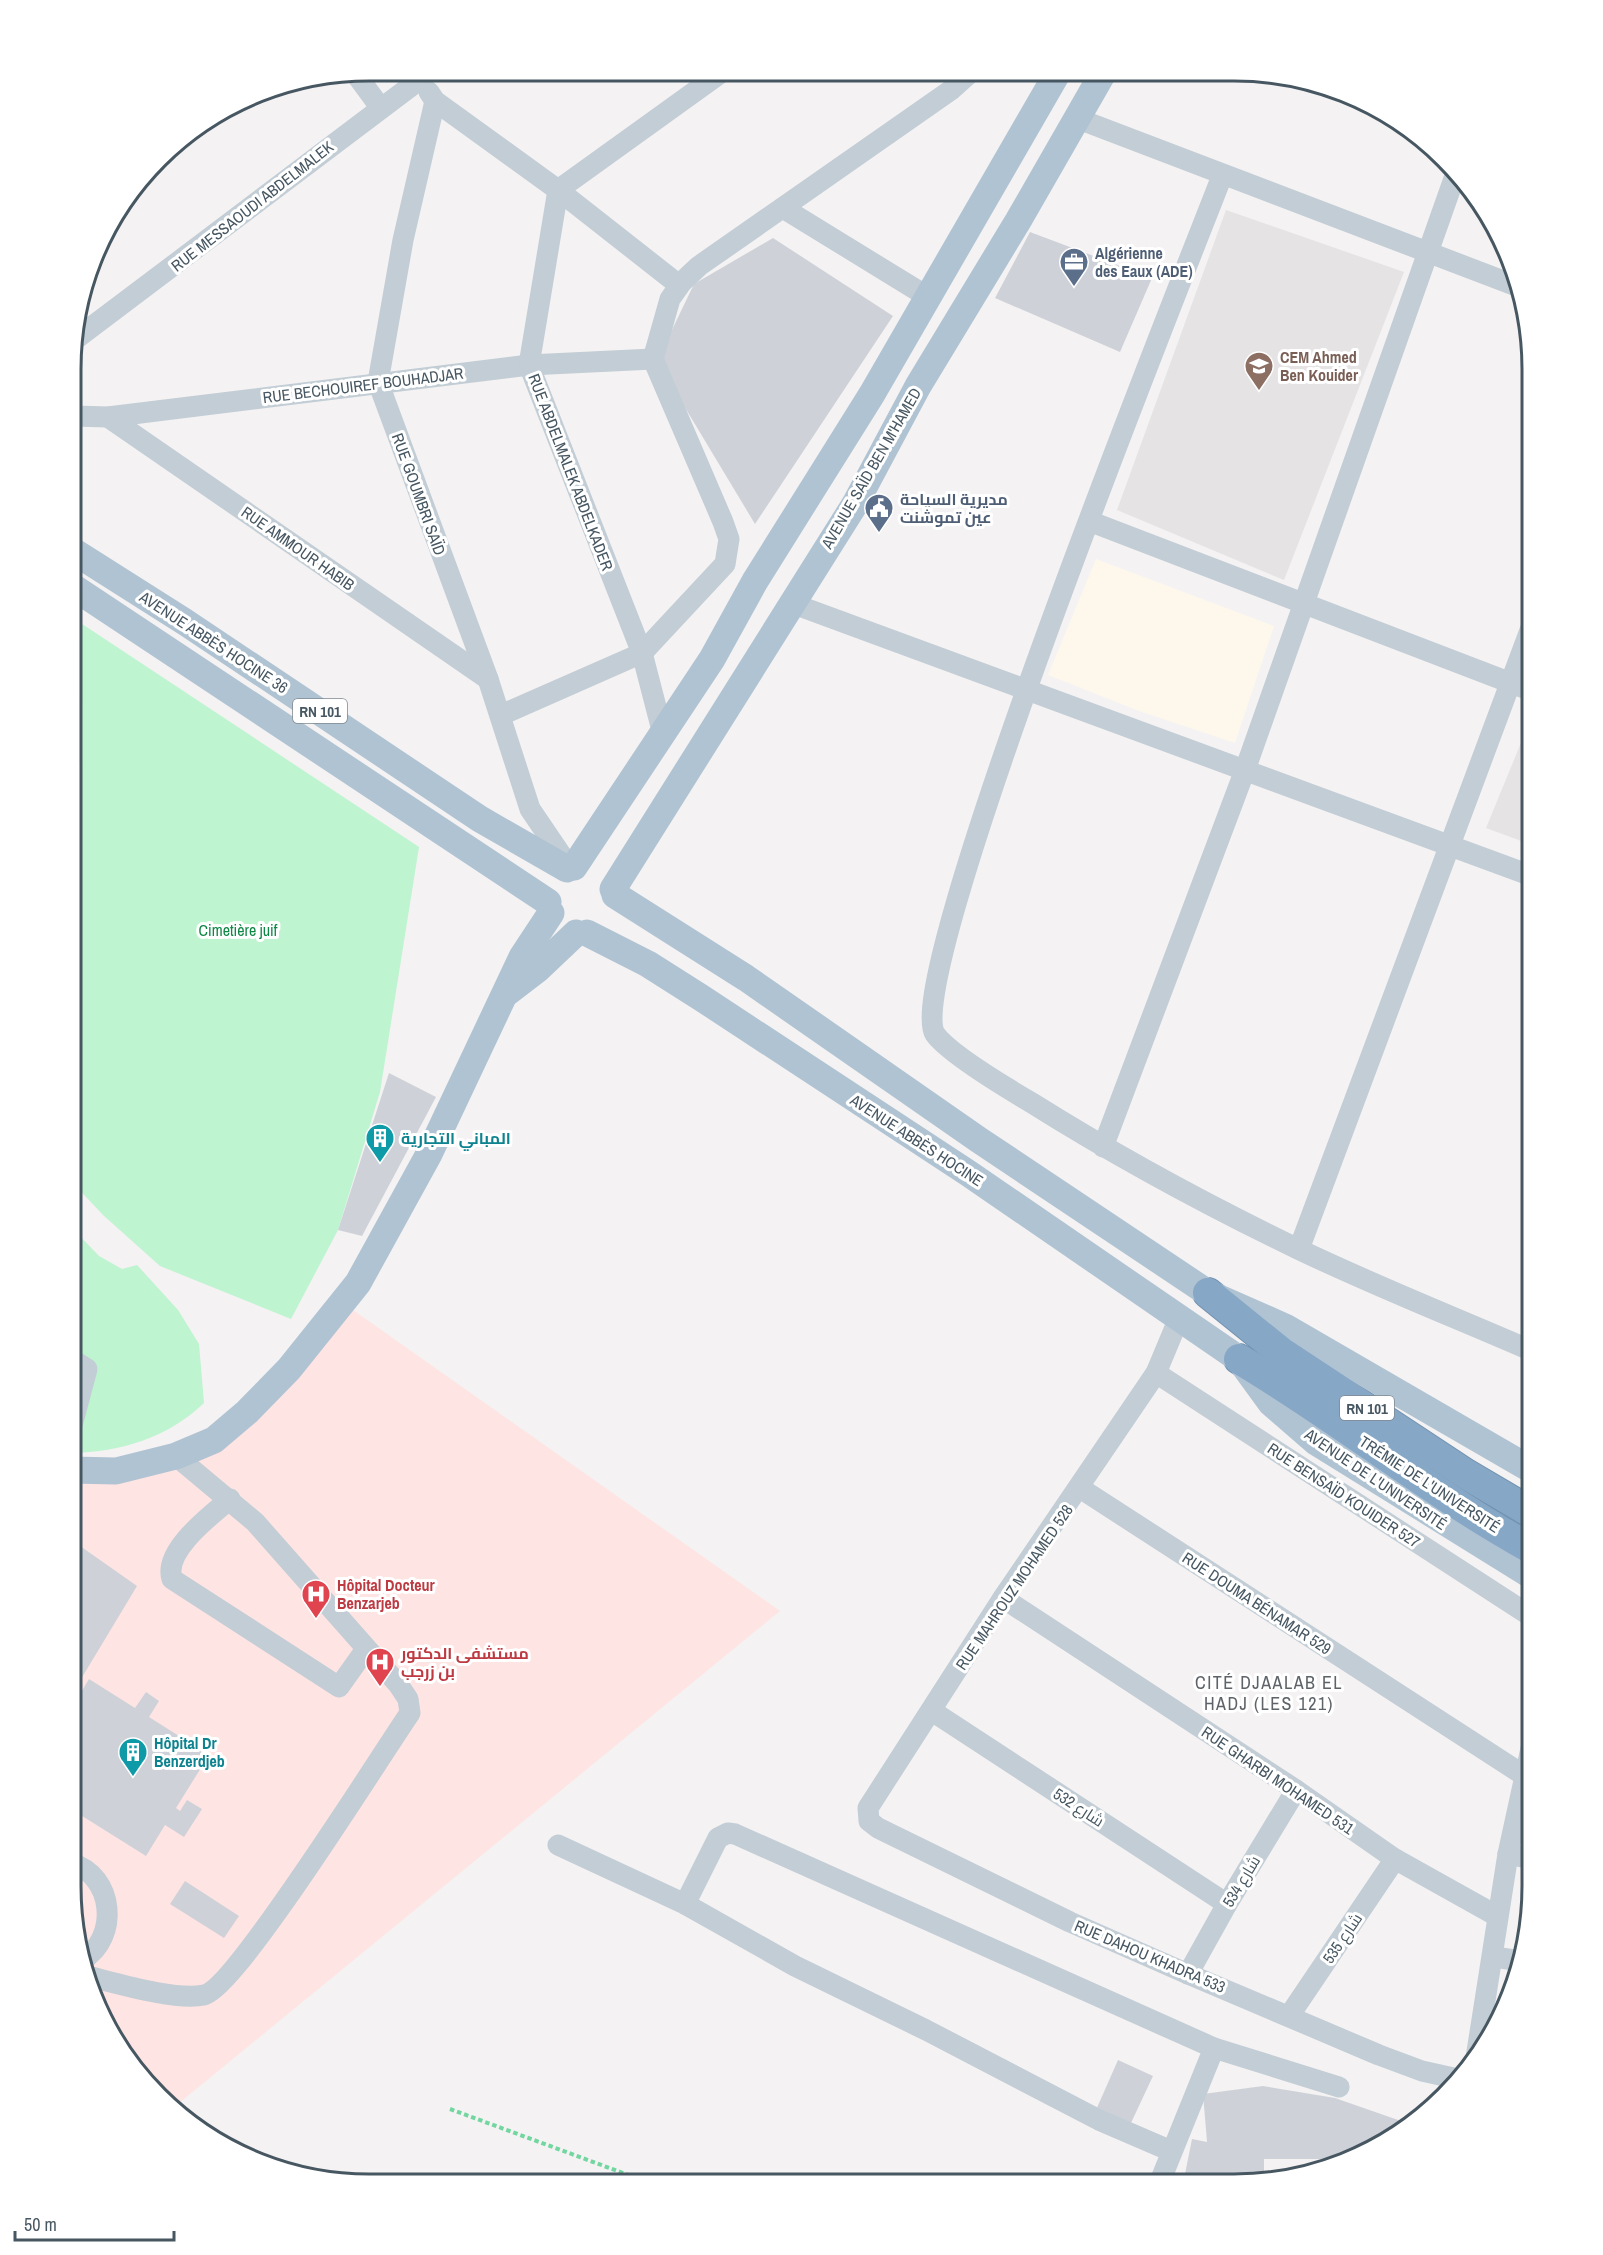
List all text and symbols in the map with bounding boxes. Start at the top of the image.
street label: RUE MESSAOUDI ABDELMALEK [166,135,338,276]
place label: Algérienne des Eaux (ADE) [1095,242,1193,282]
office icon: Algérienne des Eaux (ADE) [1058,246,1090,288]
place label: CEM Ahmed Ben Kouider [1280,346,1359,386]
school or university icon: CEM Ahmed Ben Kouider [1243,350,1275,392]
street label: RUE BECHOUIREF BOUHADJAR [261,362,465,408]
street label: RUE ABDELMALEK ABDELKADER [523,370,619,574]
street label: AVENUE SAÏD BEN M'HAMED [815,384,926,553]
street label: RUE GOUMBRI SAÏD [387,430,451,558]
place label: مديرية السياحة عين تموشنت [900,488,1008,528]
public building icon: مديرية السياحة عين تموشنت [863,492,895,534]
street label: RUE AMMOUR HABIB [237,501,359,595]
street label: AVENUE ABBÈS HOCINE 36 [135,585,292,698]
road number: RN 101 [293,699,347,723]
park label: Cimetière juif [199,919,278,941]
street label: AVENUE ABBÈS HOCINE [845,1088,988,1191]
building icon: المباني التجارية [364,1122,396,1164]
place label: المباني التجارية [401,1127,511,1151]
road number: RN 101 [1340,1396,1394,1420]
street label: AVENUE DE L'UNIVERSITÉ [1300,1423,1451,1535]
street label: TRÉMIE DE L'UNIVERSITÉ [1355,1430,1505,1538]
street label: RUE BENSAÏD KOUIDER 527 [1263,1437,1425,1553]
street label: RUE MAHROUZ MOHAMED 528 [950,1500,1078,1674]
street label: RUE DOUMA BÉNAMAR 529 [1178,1547,1336,1659]
place label: Hôpital Docteur Benzarjeb [337,1574,436,1614]
hospital icon: Hôpital Docteur Benzarjeb [300,1578,332,1620]
place label: مستشفى الدكتور بن زرجب [400,1642,529,1682]
hospital icon: مستشفى الدكتور بن زرجب [364,1646,396,1688]
district label: CITÉ DJAALAB EL HADJ (LES 121) [1195,1670,1343,1716]
street label: RUE GHARBI MOHAMED 531 [1198,1721,1359,1840]
place label: Hôpital Dr Benzerdjeb [154,1732,225,1772]
building icon: Hôpital Dr Benzerdjeb [117,1736,149,1778]
street label: 532 شارع [1049,1782,1109,1832]
street label: 534 شارع [1217,1851,1266,1911]
street label: 535 شارع [1317,1908,1368,1968]
street label: RUE DAHOU KHADRA 533 [1071,1914,1229,1998]
scale bar [15,2204,174,2242]
text: 50 m [24,2212,57,2237]

